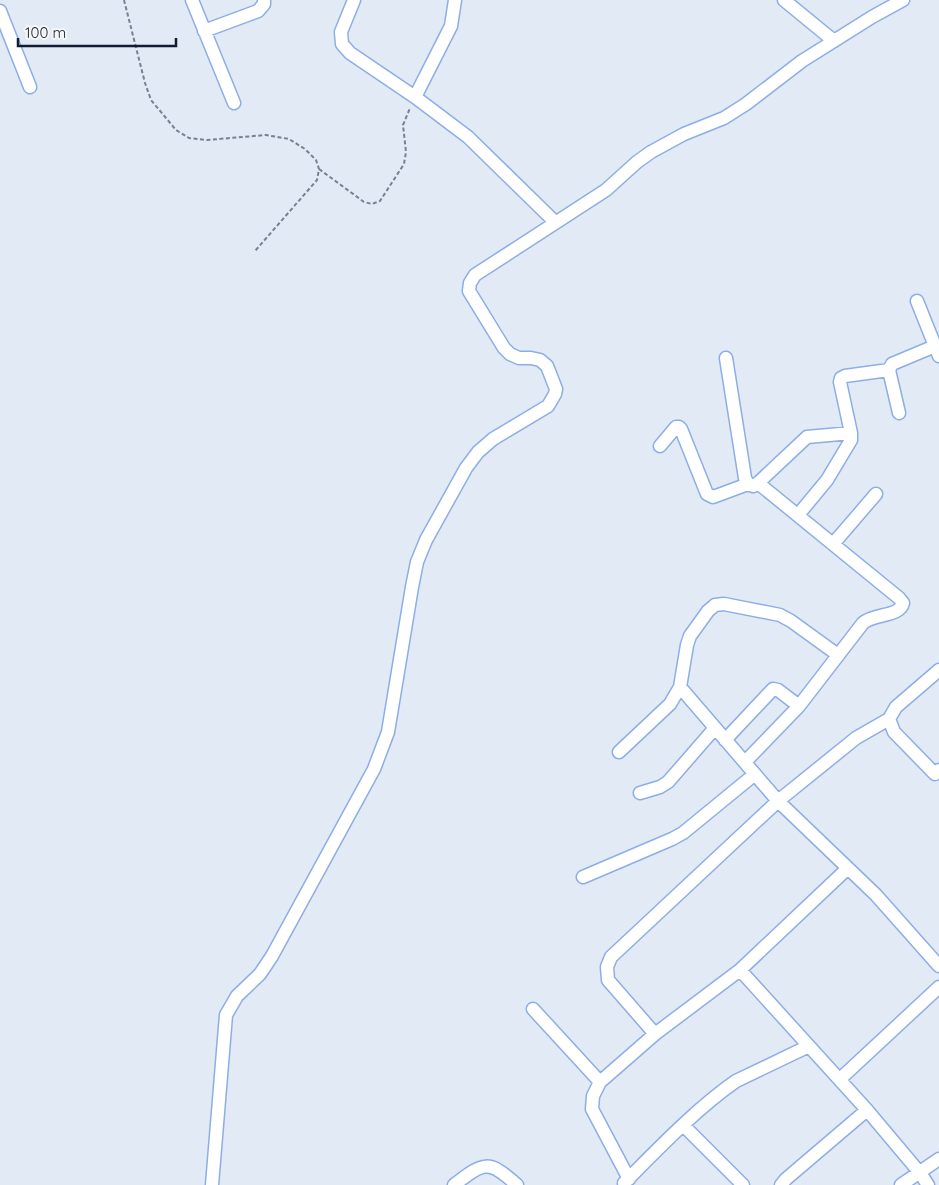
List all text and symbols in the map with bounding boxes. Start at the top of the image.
scale bar [18,15,175,47]
text: 100 m [25,23,66,42]

